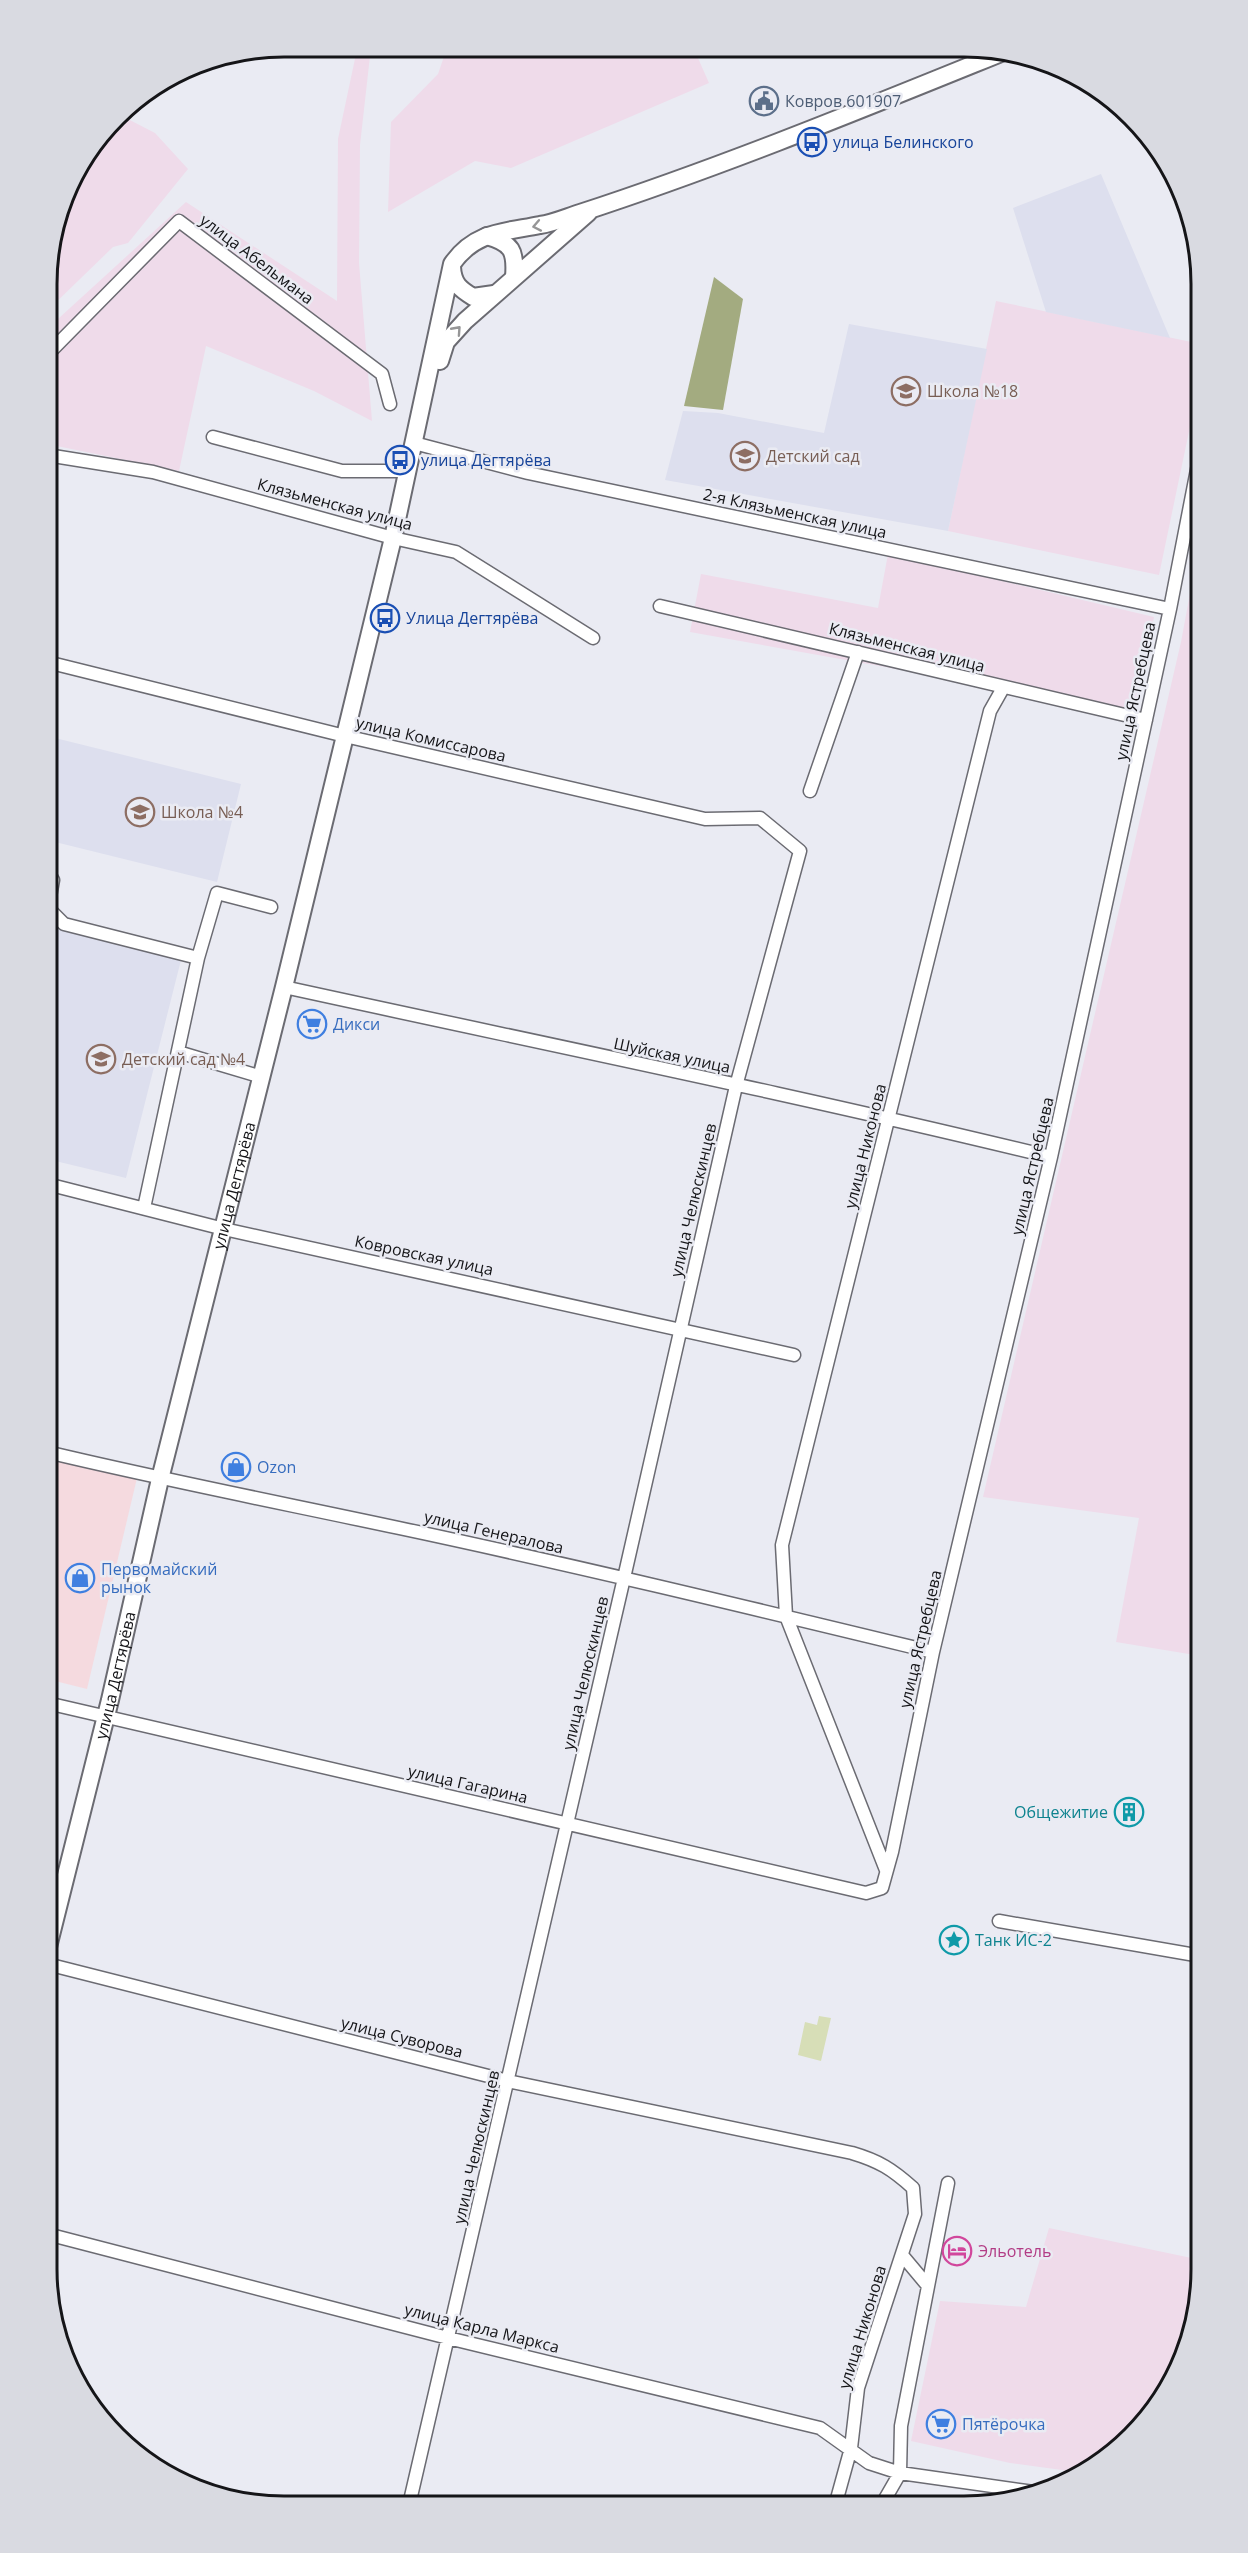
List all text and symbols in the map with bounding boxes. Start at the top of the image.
public building icon: Ковров 601907 [748,85,780,117]
place label: Ковров 601907 [785,90,901,112]
bus stop icon: улица Белинского [796,126,828,158]
place label: улица Белинского [833,131,974,153]
street label: улица Абельмана [196,209,318,309]
one-way arrow [532,219,542,232]
one-way arrow [450,326,461,336]
school or university icon: Школа №18 [890,375,922,407]
place label: Школа №18 [927,380,1018,402]
school or university icon: Детский сад [729,440,761,472]
bus stop icon: улица Дегтярёва [384,444,416,476]
place label: Детский сад [766,445,860,467]
place label: улица Дегтярёва [421,449,551,471]
street label: Клязьменская улица [255,473,415,535]
street label: 2-я Клязьменская улица [701,483,889,543]
bus stop icon: Улица Дегтярёва [369,602,401,634]
place label: Улица Дегтярёва [406,607,538,629]
street label: Клязьменская улица [827,617,987,677]
street label: улица Ястребцева [1110,620,1160,762]
street label: улица Комиссарова [354,711,508,767]
school or university icon: Школа №4 [124,796,156,828]
place label: Школа №4 [161,801,243,823]
supermarket icon: Дикси [296,1008,328,1040]
place label: Дикси [333,1013,380,1035]
street label: Шуйская улица [612,1032,732,1078]
school or university icon: Детский сад №4 [85,1043,117,1075]
place label: Детский сад №4 [122,1048,245,1070]
street label: улица Никонова [839,1081,891,1211]
street label: улица Ястребцева [1005,1095,1059,1237]
street label: улица Дегтярёва [207,1120,261,1252]
street label: улица Челюскинцев [665,1121,721,1279]
street label: Ковровская улица [353,1230,495,1280]
shop icon: Ozon [220,1451,252,1483]
place label: Ozon [257,1456,296,1478]
street label: улица Генералова [422,1505,566,1559]
place label: Первомайский рынок [101,1558,217,1598]
shop icon: Первомайский рынок [64,1562,96,1594]
street label: улица Ястребцева [893,1568,947,1710]
street label: улица Челюскинцев [557,1594,613,1752]
street label: улица Дегтярёва [90,1609,141,1742]
street label: улица Гагарина [406,1760,530,1808]
building icon: Общежитие [1113,1796,1145,1828]
place label: Общежитие [1014,1801,1108,1823]
place icon: Танк ИС-2 [938,1924,970,1956]
place label: Танк ИС-2 [975,1929,1052,1951]
street label: улица Суворова [339,2011,465,2063]
street label: улица Челюскинцев [448,2068,504,2226]
hotel icon: Эльотель [941,2235,973,2267]
place label: Эльотель [978,2240,1051,2262]
street label: улица Никонова [833,2263,891,2391]
street label: улица Карла Маркса [402,2298,562,2358]
supermarket icon: Пятёрочка [925,2408,957,2440]
place label: Пятёрочка [962,2413,1045,2435]

